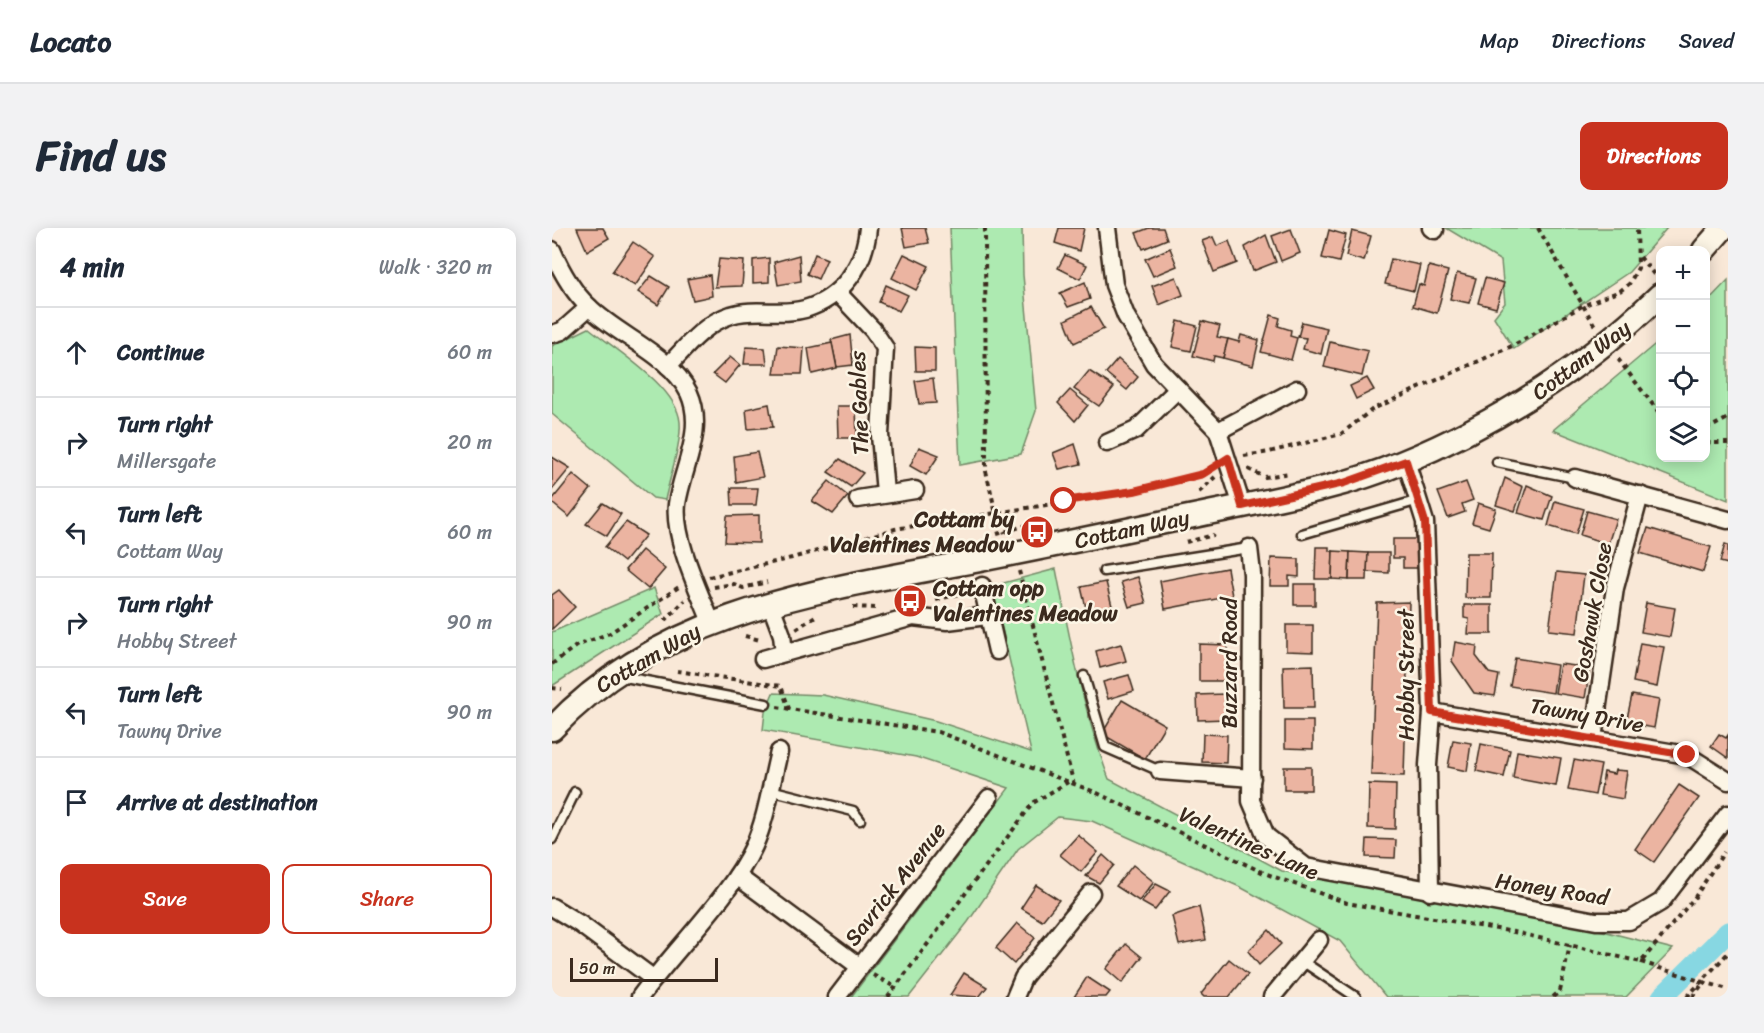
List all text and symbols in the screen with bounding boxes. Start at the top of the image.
text: Locato [30,17,111,66]
text: Map [1480,22,1518,60]
text: Directions [1551,22,1646,60]
text: Saved [1679,22,1734,60]
text: Find us [36,119,166,193]
button: Directions [1580,122,1728,190]
text: 4 min [60,244,124,290]
map controls [1656,246,1710,462]
button: + [1656,246,1710,300]
text: Walk · 320 m [379,250,492,285]
button: − [1656,300,1710,354]
street label: Cottam Way [1523,309,1640,411]
text: Continue [117,333,205,372]
text: 60 m [447,335,492,370]
icon: ahead [60,336,93,369]
street label: The Gables [838,349,880,456]
button: locate [1656,354,1710,408]
text: Turn right [117,405,212,444]
button: layers [1656,408,1710,462]
text: 20 m [447,425,492,460]
icon: right [60,426,93,459]
text: Millersgate [117,444,216,479]
route start [1050,487,1076,513]
text: Turn left [117,495,202,534]
street label: Cottam Way [1071,498,1194,560]
place label: Cottam by Valentines Meadow [830,500,1015,564]
bus stop icon: Cottam by Valentines Meadow [1019,514,1055,550]
text: 60 m [447,515,492,550]
icon: left [60,516,93,549]
text: Cottam Way [117,534,223,569]
street label: Goshawk Close [1561,539,1623,685]
place label: Cottam opp Valentines Meadow [932,569,1118,633]
bus stop icon: Cottam opp Valentines Meadow [892,583,928,619]
text: Turn right [117,585,212,624]
street label: Buzzard Road [1210,596,1249,728]
text: 90 m [447,605,492,640]
icon: right [60,606,93,639]
street label: Hobby Street [1387,608,1426,741]
street label: Cottam Way [588,612,709,704]
text: Hobby Street [117,624,237,659]
text: Turn left [117,675,202,714]
street label: Tawny Drive [1527,686,1647,744]
text: 90 m [447,695,492,730]
icon: left [60,696,93,729]
text: Tawny Drive [117,714,222,749]
route end [1673,741,1699,767]
text: Arrive at destination [117,783,318,822]
icon: arrive [60,786,93,819]
street label: Valentines Lane [1173,795,1326,891]
street label: Savrick Avenue [834,813,956,955]
street label: Honey Road [1493,861,1613,917]
button: Save [60,864,270,934]
button: Share [282,864,492,934]
text: 50 m [579,954,615,983]
scale bar [570,955,718,982]

